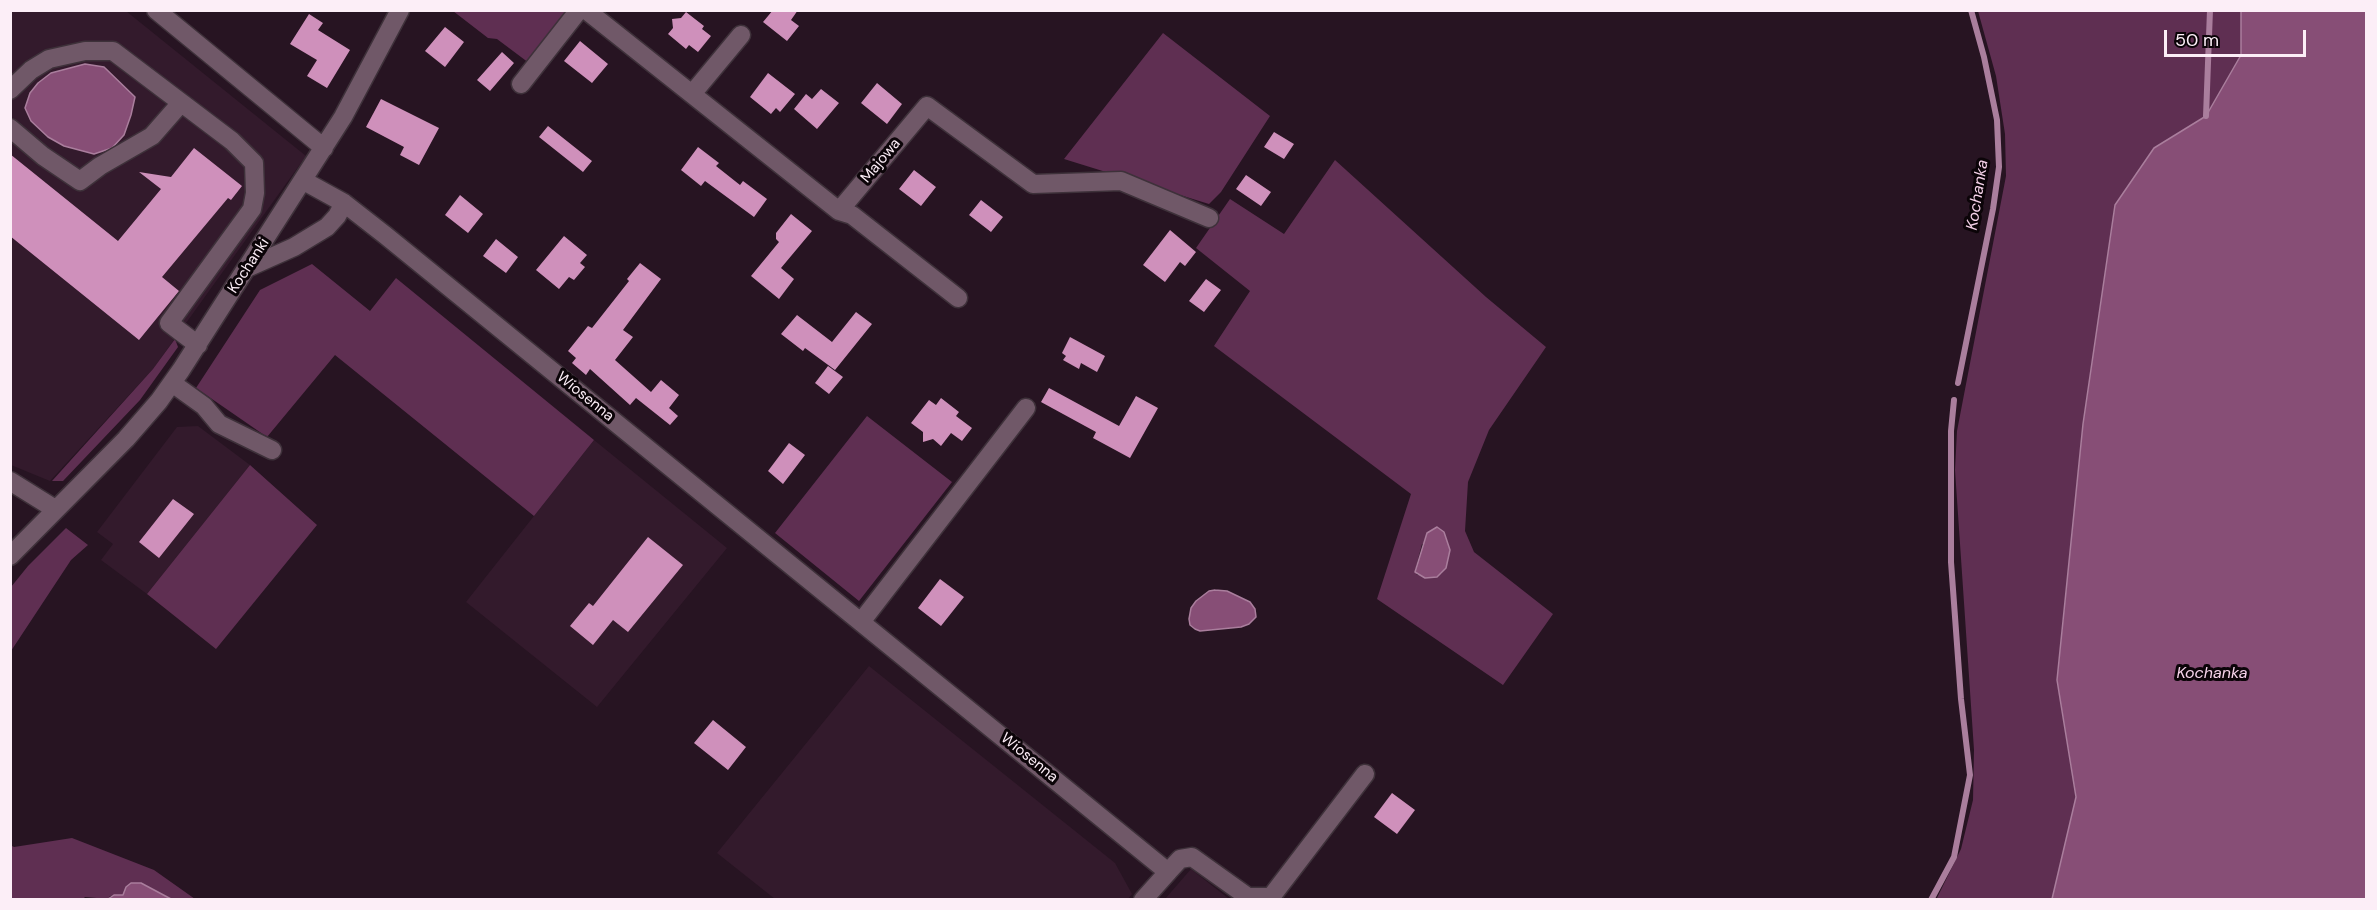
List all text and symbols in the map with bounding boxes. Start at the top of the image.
scale bar [2167,18,2310,56]
text: 50 m [2175,28,2219,52]
street label: Majowa [857,135,905,187]
water label: Kochanka [1963,158,1993,232]
street label: Kochanki [224,235,274,297]
street label: Wiosenna [553,368,617,426]
water label: Kochanka [2176,664,2248,684]
street label: Wiosenna [997,729,1061,787]

